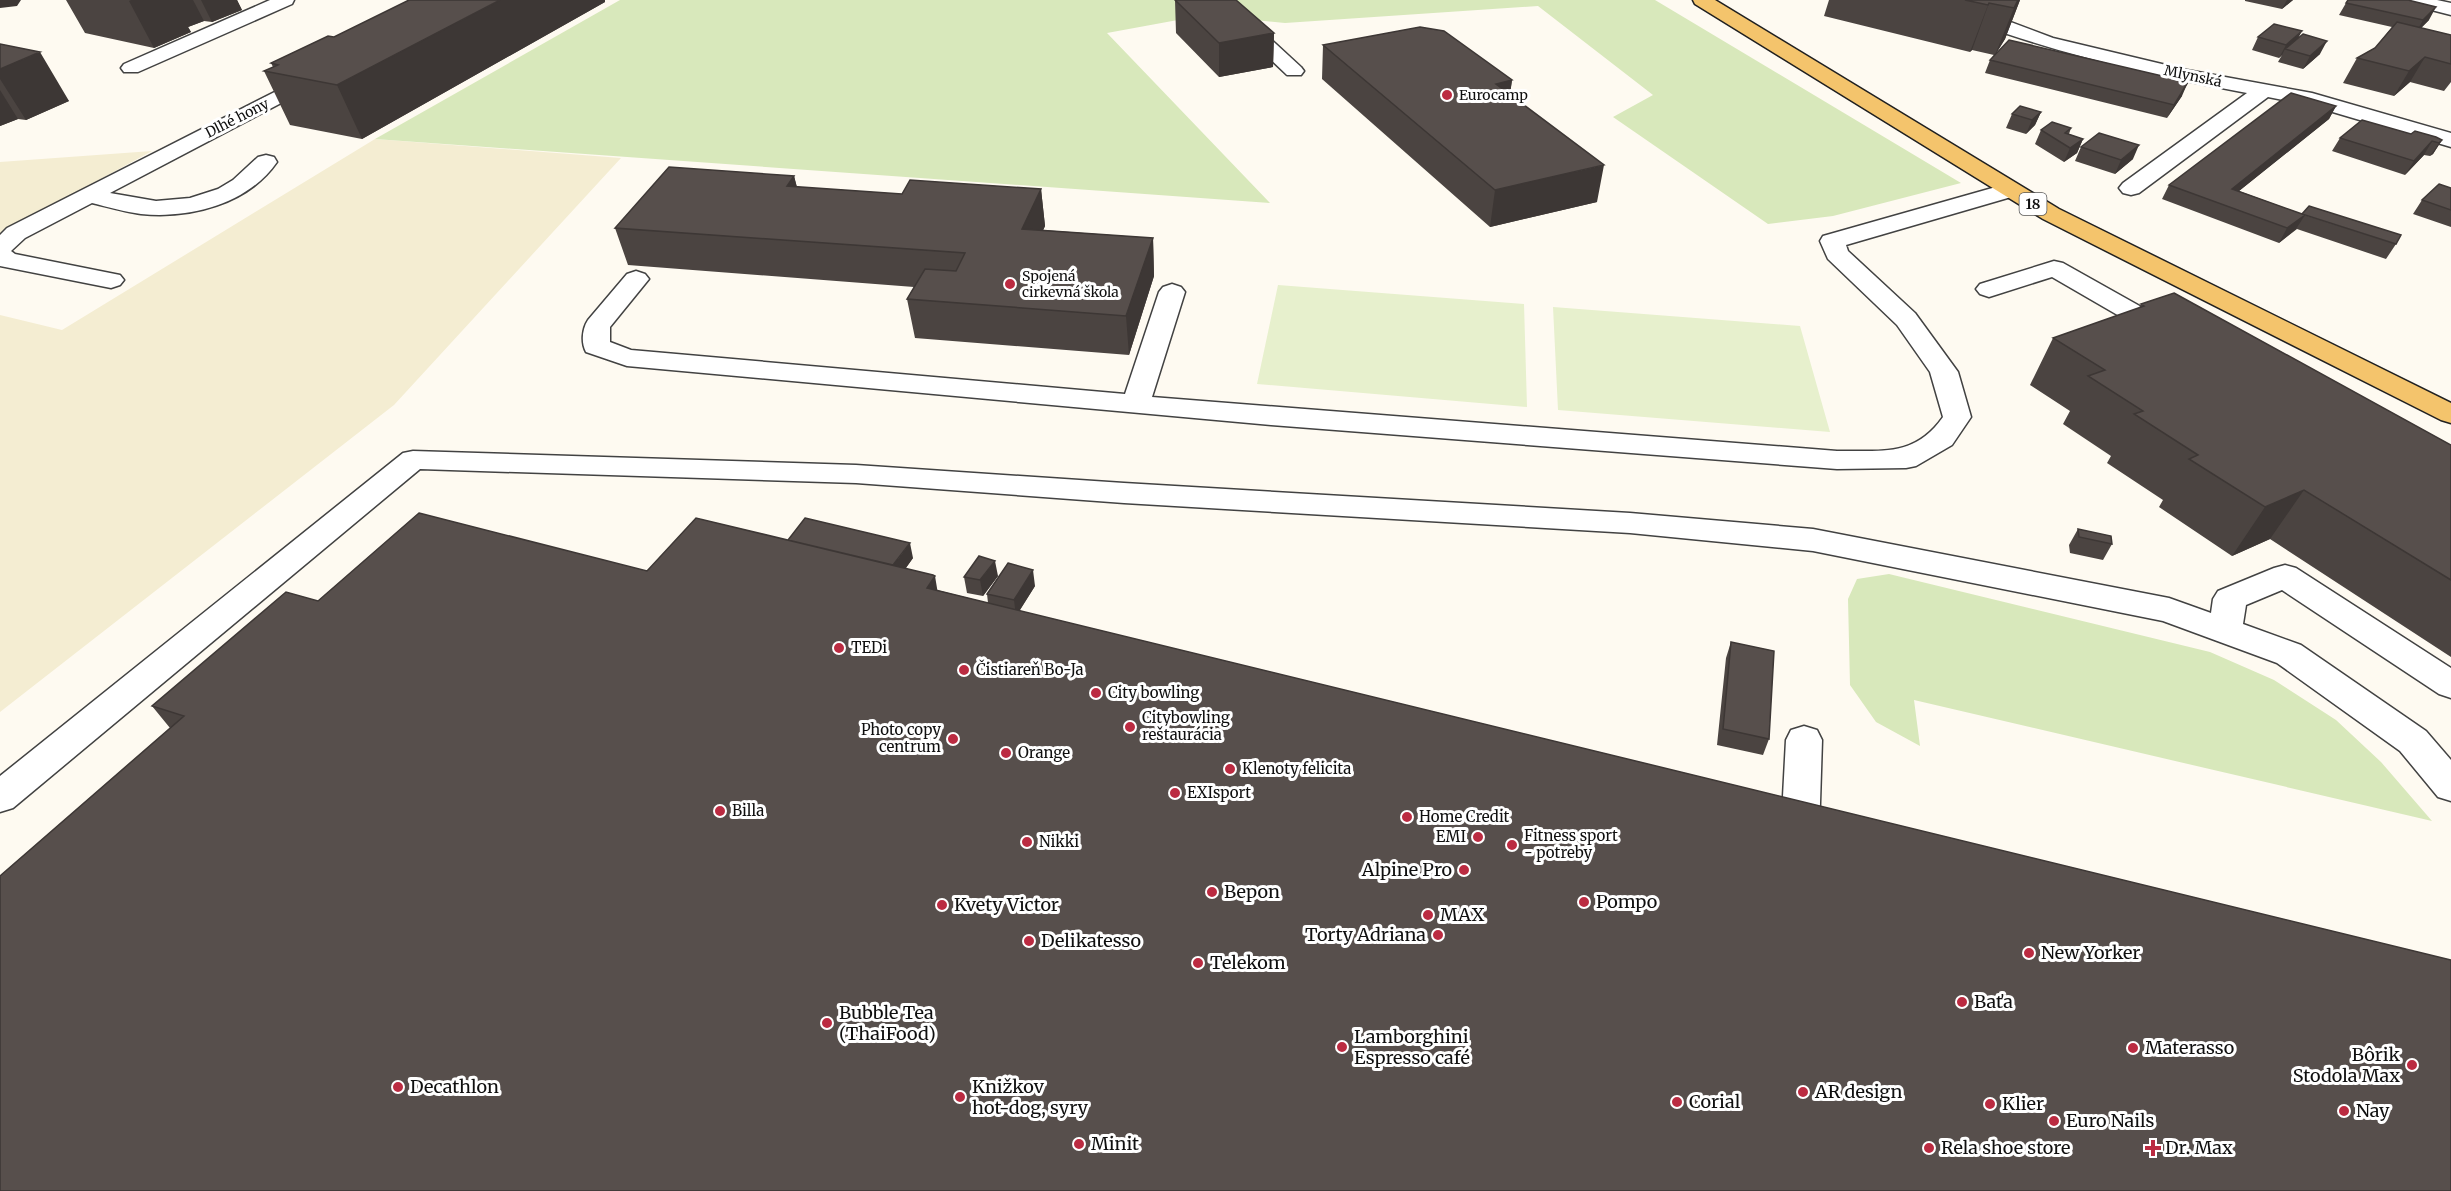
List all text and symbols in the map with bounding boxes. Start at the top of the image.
street label: Mlynská [2162,61,2224,91]
place label: Eurocamp [1459,86,1528,104]
marker: Eurocamp [1440,88,1454,102]
street label: Dlhé hony [202,94,273,142]
road number: 18 [2020,193,2046,215]
place label: Spojená cirkevná škola [1022,267,1119,301]
marker: Spojená cirkevná škola [1003,277,1017,291]
place label: TEDi [851,638,887,657]
marker: TEDi [832,641,846,655]
place label: Čistiareň Bo-Ja [976,659,1084,679]
marker: Čistiareň Bo-Ja [957,663,971,677]
place label: City bowling [1108,683,1199,702]
marker: City bowling [1089,686,1103,700]
place label: Citybowling reštaurácia [1142,708,1230,744]
place label: Photo copy centrum [861,720,941,756]
marker: Citybowling reštaurácia [1123,720,1137,734]
marker: Photo copy centrum [946,732,960,746]
place label: Orange [1018,743,1070,762]
marker: Orange [999,746,1013,760]
place label: Klenoty felicita [1242,759,1351,778]
marker: Klenoty felicita [1223,762,1237,776]
place label: EXIsport [1187,783,1251,802]
marker: EXIsport [1168,786,1182,800]
place label: Billa [732,801,764,820]
marker: Billa [713,804,727,818]
place label: Home Credit [1419,807,1510,826]
marker: Home Credit [1400,810,1414,824]
place label: Fitness sport - potreby [1524,826,1618,862]
place label: EMI [1436,827,1466,846]
marker: EMI [1471,830,1485,844]
place label: Nikki [1039,832,1079,851]
marker: Nikki [1020,835,1034,849]
marker: Fitness sport - potreby [1505,838,1519,852]
place label: Alpine Pro [1361,858,1452,881]
marker: Alpine Pro [1457,863,1471,877]
place label: Bepon [1224,880,1280,903]
marker: Bepon [1205,885,1219,899]
place label: Pompo [1596,890,1657,913]
place label: Kvety Victor [954,893,1059,916]
marker: Pompo [1577,895,1591,909]
marker: Kvety Victor [935,898,949,912]
place label: MAX [1440,903,1485,926]
marker: MAX [1421,908,1435,922]
place label: Torty Adriana [1305,923,1426,946]
marker: Torty Adriana [1431,928,1445,942]
place label: Delikatesso [1041,929,1141,952]
marker: Delikatesso [1022,934,1036,948]
place label: New Yorker [2041,941,2140,964]
marker: New Yorker [2022,946,2036,960]
place label: Telekom [1210,951,1286,974]
marker: Telekom [1191,956,1205,970]
place label: Baťa [1974,990,2013,1013]
marker: Baťa [1955,995,1969,1009]
place label: Bubble Tea (ThaiFood) [839,1001,936,1045]
marker: Bubble Tea (ThaiFood) [820,1016,834,1030]
place label: Lamborghini Espresso café [1354,1025,1470,1069]
place label: Materasso [2145,1036,2234,1059]
marker: Lamborghini Espresso café [1335,1040,1349,1054]
marker: Materasso [2126,1041,2140,1055]
place label: Bôrik Stodola Max [2293,1043,2401,1087]
marker: Bôrik Stodola Max [2405,1058,2419,1072]
place label: Decathlon [410,1075,499,1098]
place label: Knižkov hot-dog, syry [972,1075,1089,1119]
marker: Decathlon [391,1080,405,1094]
place label: AR design [1814,1080,1903,1103]
marker: AR design [1796,1085,1810,1099]
marker: Knižkov hot-dog, syry [953,1090,967,1104]
place label: Corial [1689,1090,1741,1113]
place label: Klier [2002,1092,2044,1115]
marker: Corial [1670,1095,1684,1109]
marker: Klier [1983,1097,1997,1111]
place label: Nay [2356,1099,2390,1122]
marker: Nay [2337,1104,2351,1118]
place label: Euro Nails [2066,1109,2155,1132]
marker: Euro Nails [2047,1114,2061,1128]
place label: Minit [1091,1132,1139,1155]
place label: Rela shoe store [1941,1136,2070,1159]
place label: Dr. Max [2165,1136,2233,1159]
marker: Minit [1072,1137,1086,1151]
marker: Rela shoe store [1922,1141,1936,1155]
marker: Dr. Max [2146,1141,2160,1155]

